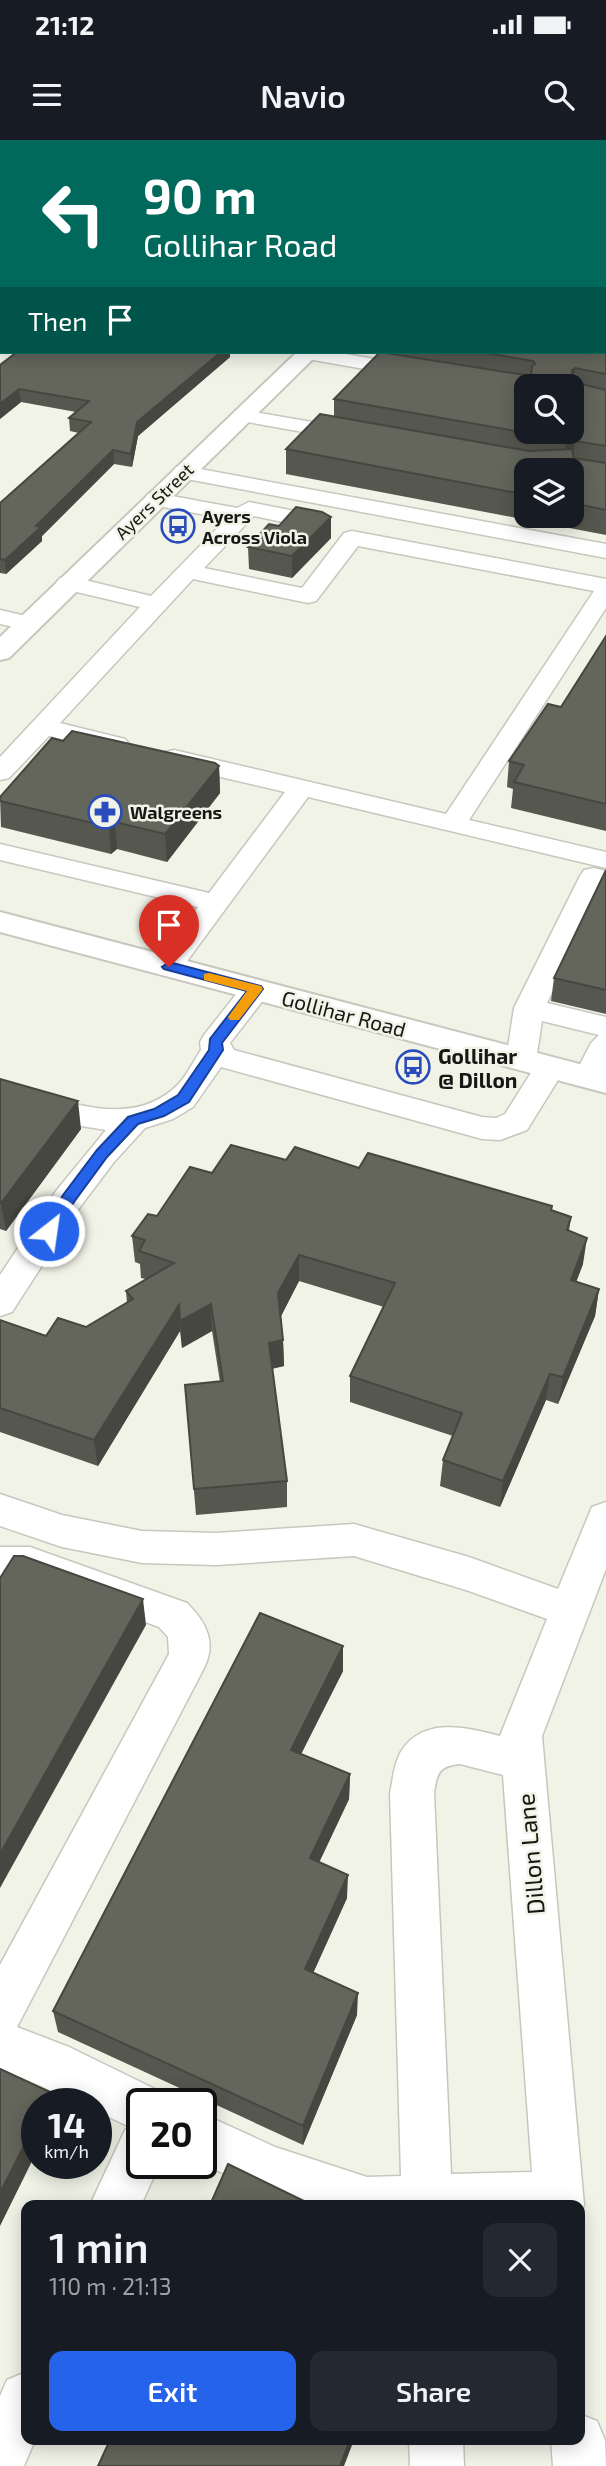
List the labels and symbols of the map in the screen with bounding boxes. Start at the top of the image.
street label: Ayers Street [110,458,198,544]
place label: Ayers Across Viola [202,505,307,548]
bus stop icon: Ayers Across Viola [159,507,197,545]
pharmacy icon: Walgreens [86,793,124,831]
place label: Walgreens [130,801,222,823]
pin [139,895,199,967]
street label: Gollihar Road [279,984,409,1042]
place label: Gollihar @ Dillon [438,1043,517,1092]
bus stop icon: Gollihar @ Dillon [394,1048,432,1086]
position arrow [12,1194,86,1268]
street label: Dillon Lane [510,1792,550,1916]
speed limit sign: 20 [126,2088,217,2179]

